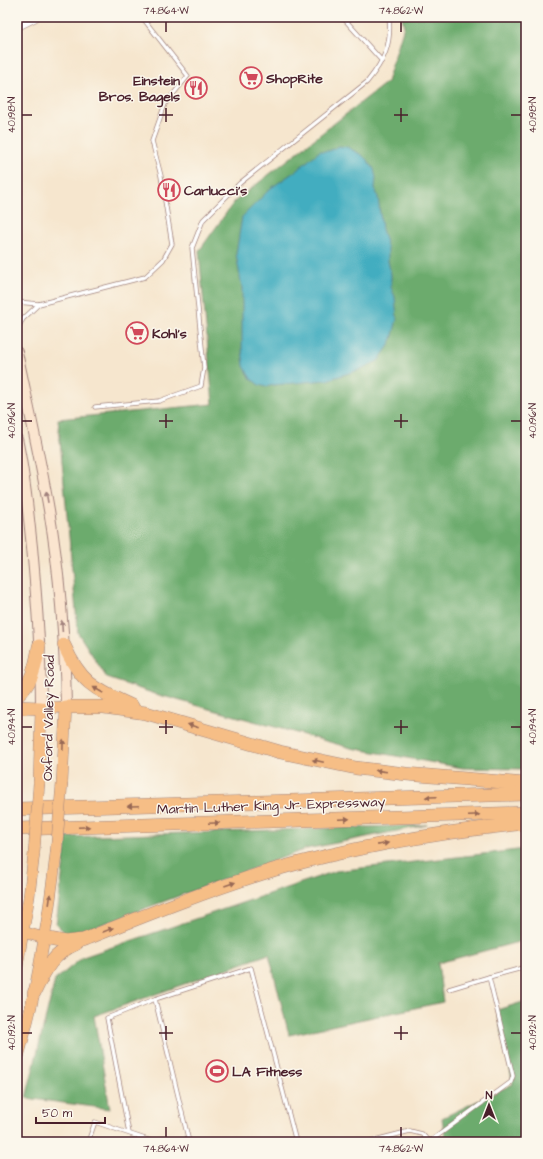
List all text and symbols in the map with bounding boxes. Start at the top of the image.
text: 74.864°W [143,4,189,18]
text: 74.862°W [379,4,424,18]
supermarket icon: ShopRite [238,65,264,91]
place label: ShopRite [265,69,323,89]
place label: Einstein Bros. Bagels [99,71,180,108]
restaurant icon: Einstein Bros. Bagels [183,75,209,101]
text: 40.198°N [5,97,19,133]
text: 40.198°N [526,97,540,133]
restaurant icon: Carlucci's [156,177,182,203]
place label: Carlucci's [184,181,247,201]
supermarket icon: Kohl's [124,320,150,346]
place label: Kohl's [152,324,187,344]
text: 40.196°N [5,403,19,439]
text: 40.196°N [526,403,540,439]
one-way arrow [44,491,50,503]
one-way arrow [59,620,66,632]
street label: Oxford Valley Road [38,655,60,781]
one-way arrow [92,686,104,693]
text: 40.194°N [5,709,19,745]
text: 40.194°N [526,709,540,745]
one-way arrow [186,723,198,729]
one-way arrow [60,738,66,751]
one-way arrow [312,757,324,763]
one-way arrow [375,768,387,774]
street label: Martin Luther King Jr. Expressway [157,792,386,820]
one-way arrow [424,794,437,800]
one-way arrow [127,802,139,809]
one-way arrow [468,812,481,818]
one-way arrow [338,816,351,822]
one-way arrow [208,820,221,826]
one-way arrow [78,824,91,830]
one-way arrow [376,840,389,846]
one-way arrow [224,881,236,887]
one-way arrow [47,893,53,905]
one-way arrow [103,927,115,933]
text: 40.192°N [5,1015,19,1051]
text: 40.192°N [526,1015,540,1051]
sports icon: LA Fitness [204,1058,230,1084]
place label: LA Fitness [232,1062,302,1082]
north arrow [469,1085,509,1125]
text: N [486,1088,493,1103]
scale bar [36,1099,105,1125]
text: 50 m [42,1105,73,1122]
text: 74.864°W [143,1142,189,1156]
text: 74.862°W [379,1142,424,1156]

